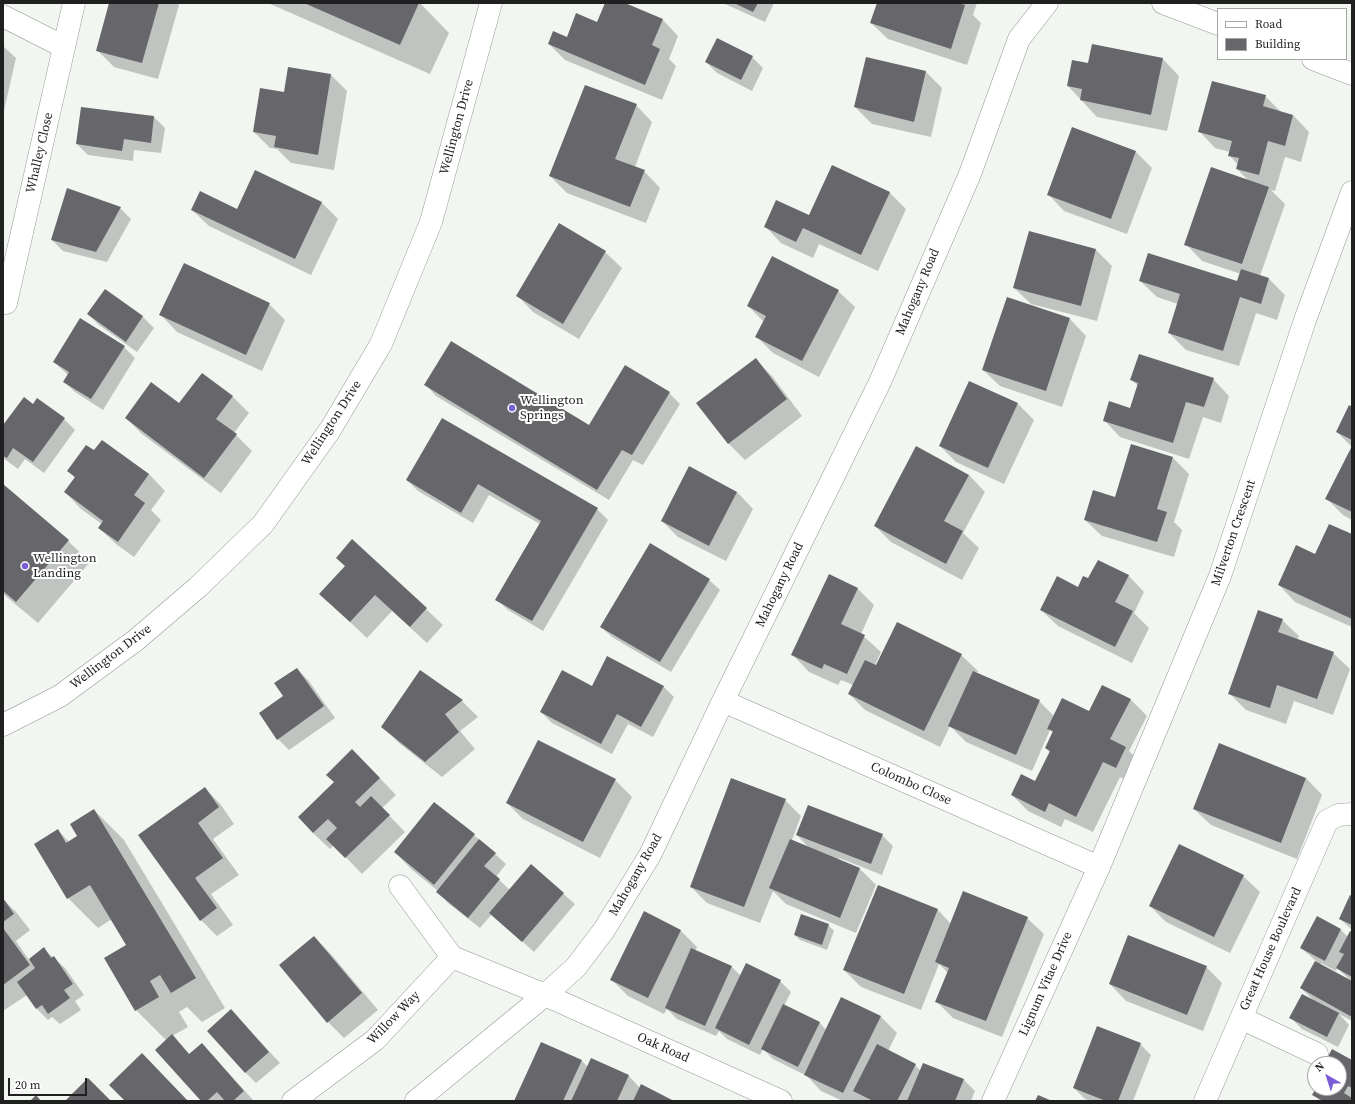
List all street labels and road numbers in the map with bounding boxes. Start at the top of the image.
street label: Wellington Drive [437,78,477,176]
street label: Whalley Close [23,111,57,195]
street label: Mahogany Road [893,246,943,338]
street label: Wellington Drive [299,378,365,468]
street label: Milverton Crescent [1209,478,1259,588]
street label: Mahogany Road [753,540,807,630]
street label: Wellington Drive [67,621,155,693]
street label: Colombo Close [868,759,954,809]
street label: Mahogany Road [606,831,666,919]
street label: Great House Boulevard [1237,885,1305,1013]
street label: Lignum Vitae Drive [1016,929,1076,1039]
street label: Willow Way [365,988,423,1048]
street label: Oak Road [635,1030,691,1066]

